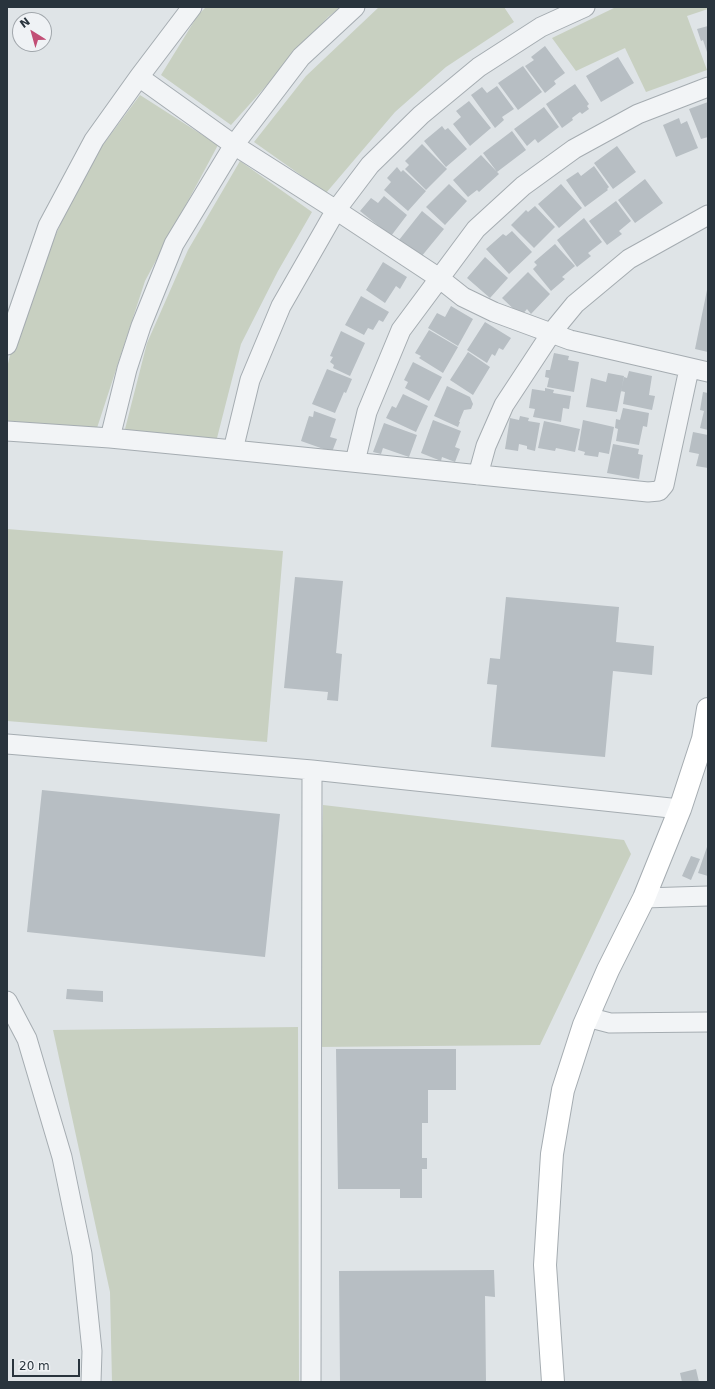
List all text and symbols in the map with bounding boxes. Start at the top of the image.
north arrow [12,12,52,52]
text: N [17,15,33,31]
scale bar [14,1351,82,1377]
text: 20 m [19,1359,50,1373]

